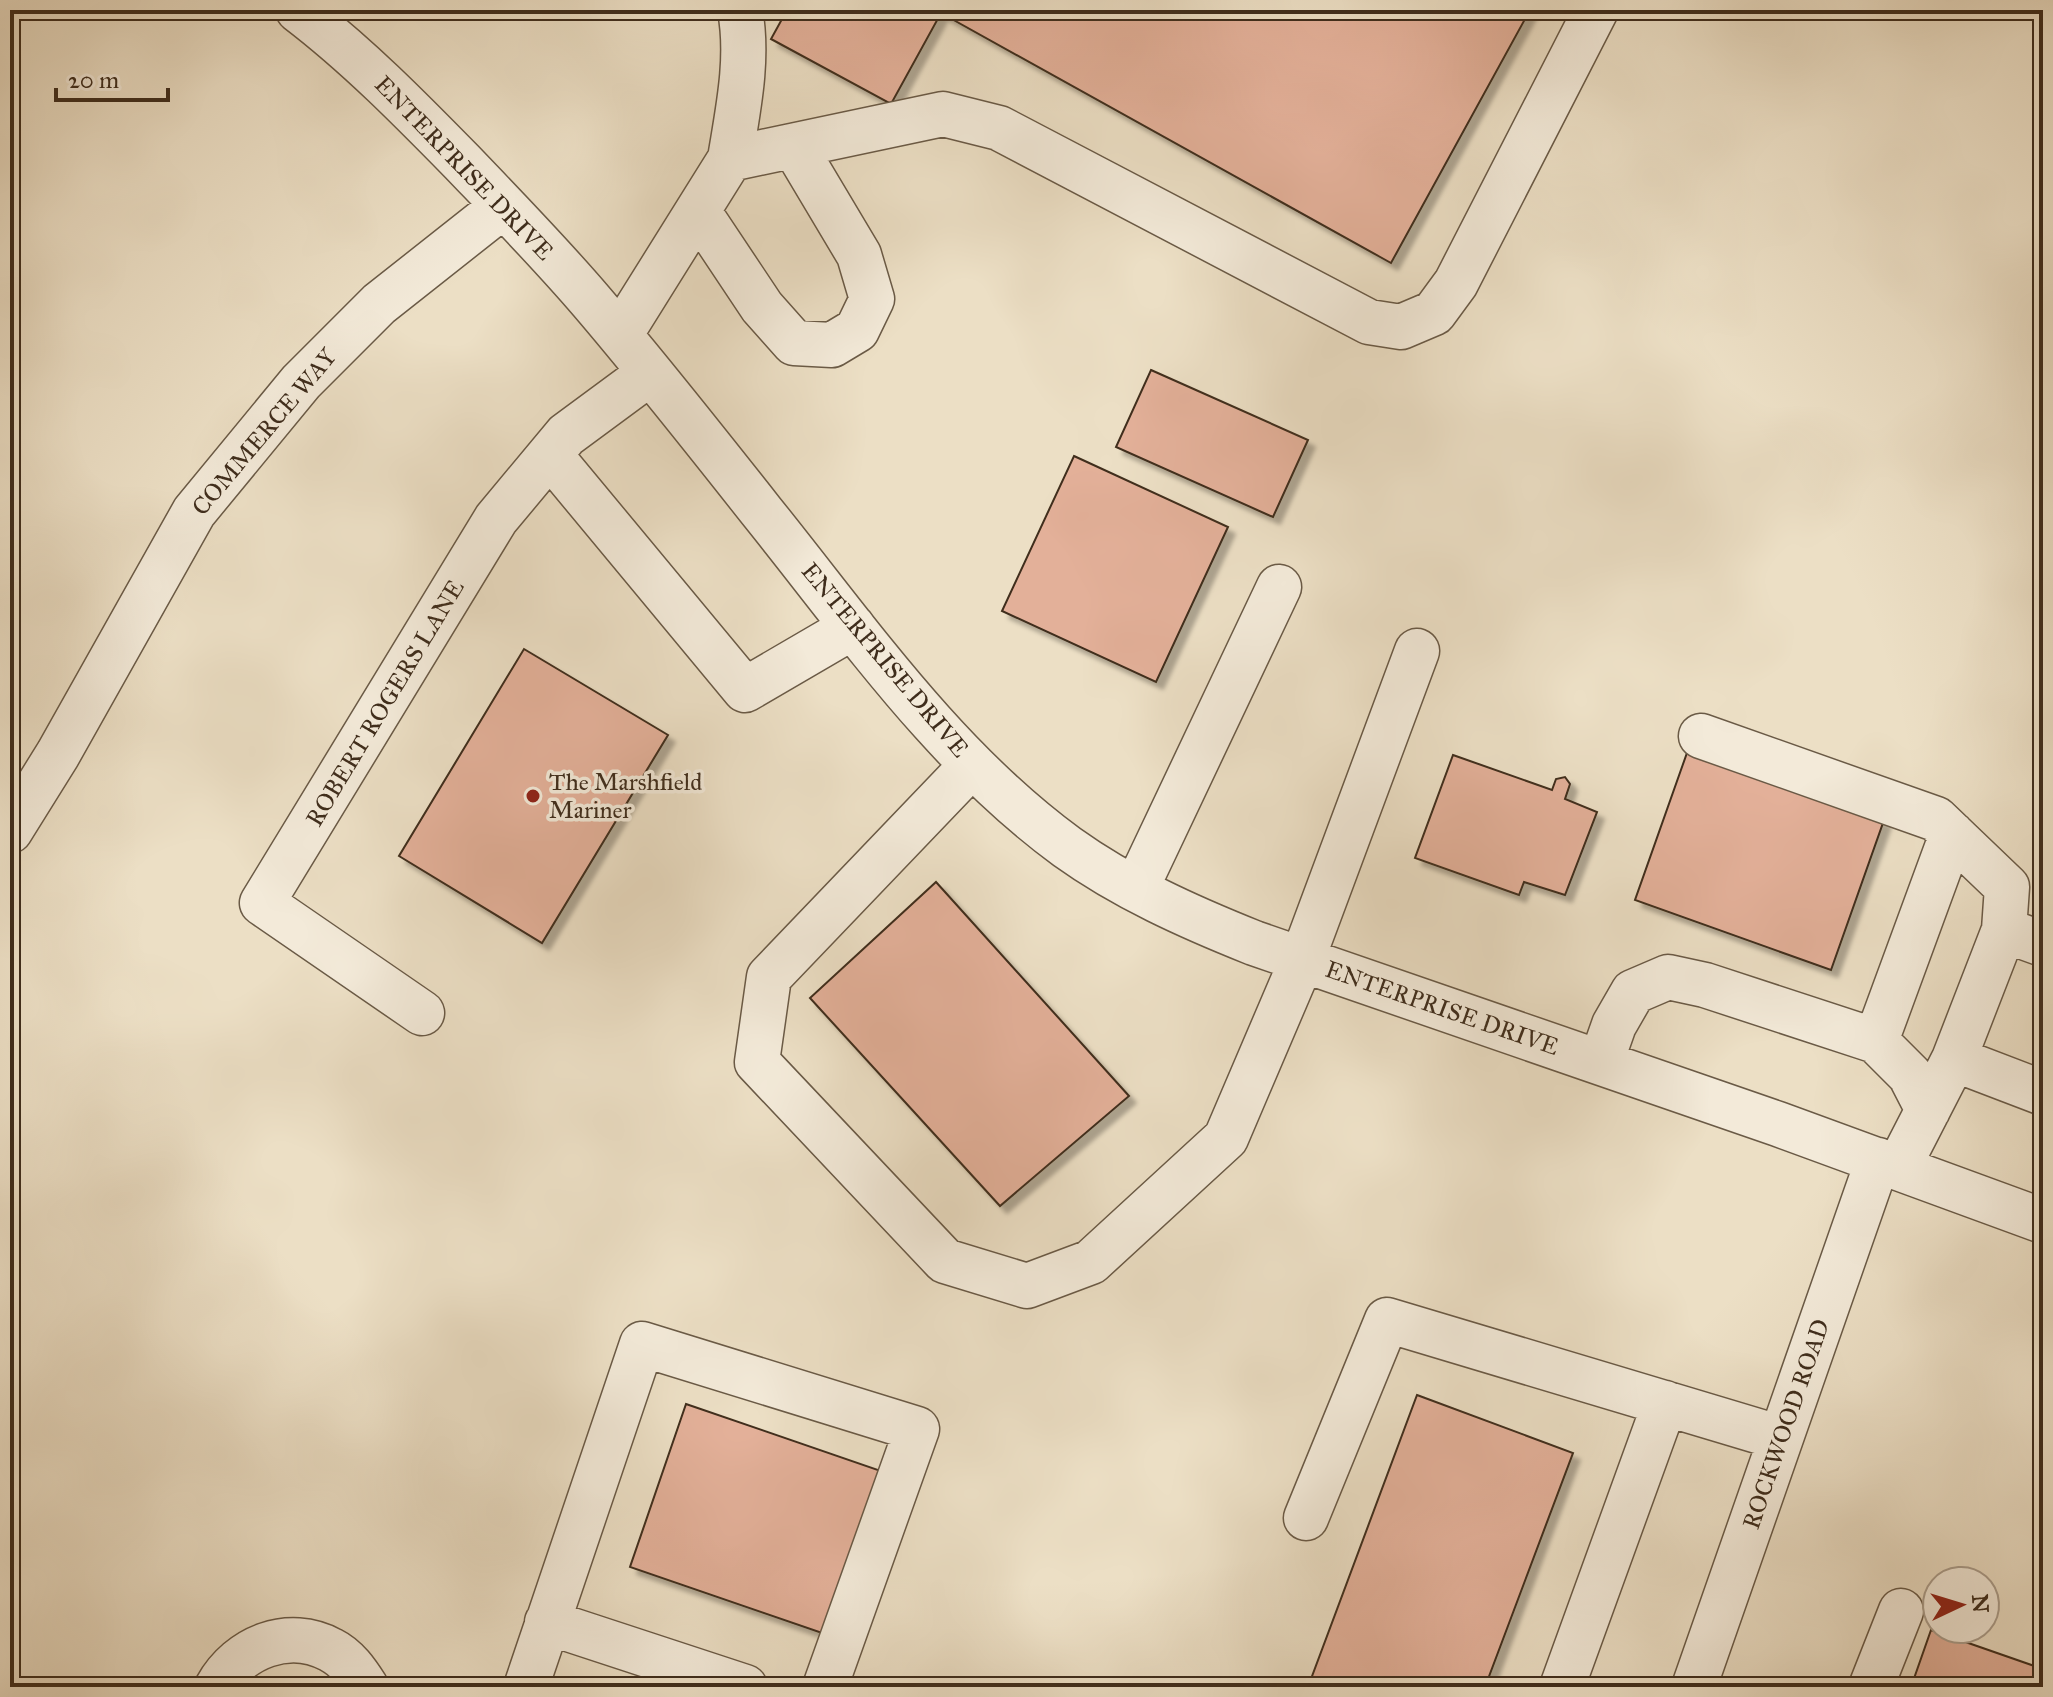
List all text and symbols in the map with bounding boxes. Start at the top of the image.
scale bar [56,52,168,102]
text: 20 m [68,65,119,95]
street label: ENTERPRISE DRIVE [368,70,560,266]
street label: COMMERCE WAY [185,342,343,522]
street label: ENTERPRISE DRIVE [795,557,975,763]
street label: ROBERT ROGERS LANE [299,574,471,832]
place label: The Marshfield Mariner [549,767,702,825]
marker: The Marshfield Mariner [524,787,542,805]
street label: ENTERPRISE DRIVE [1321,954,1563,1062]
street label: ROCKWOOD ROAD [1736,1315,1836,1533]
north arrow [1921,1565,2001,1645]
text: N [1966,1593,1995,1614]

